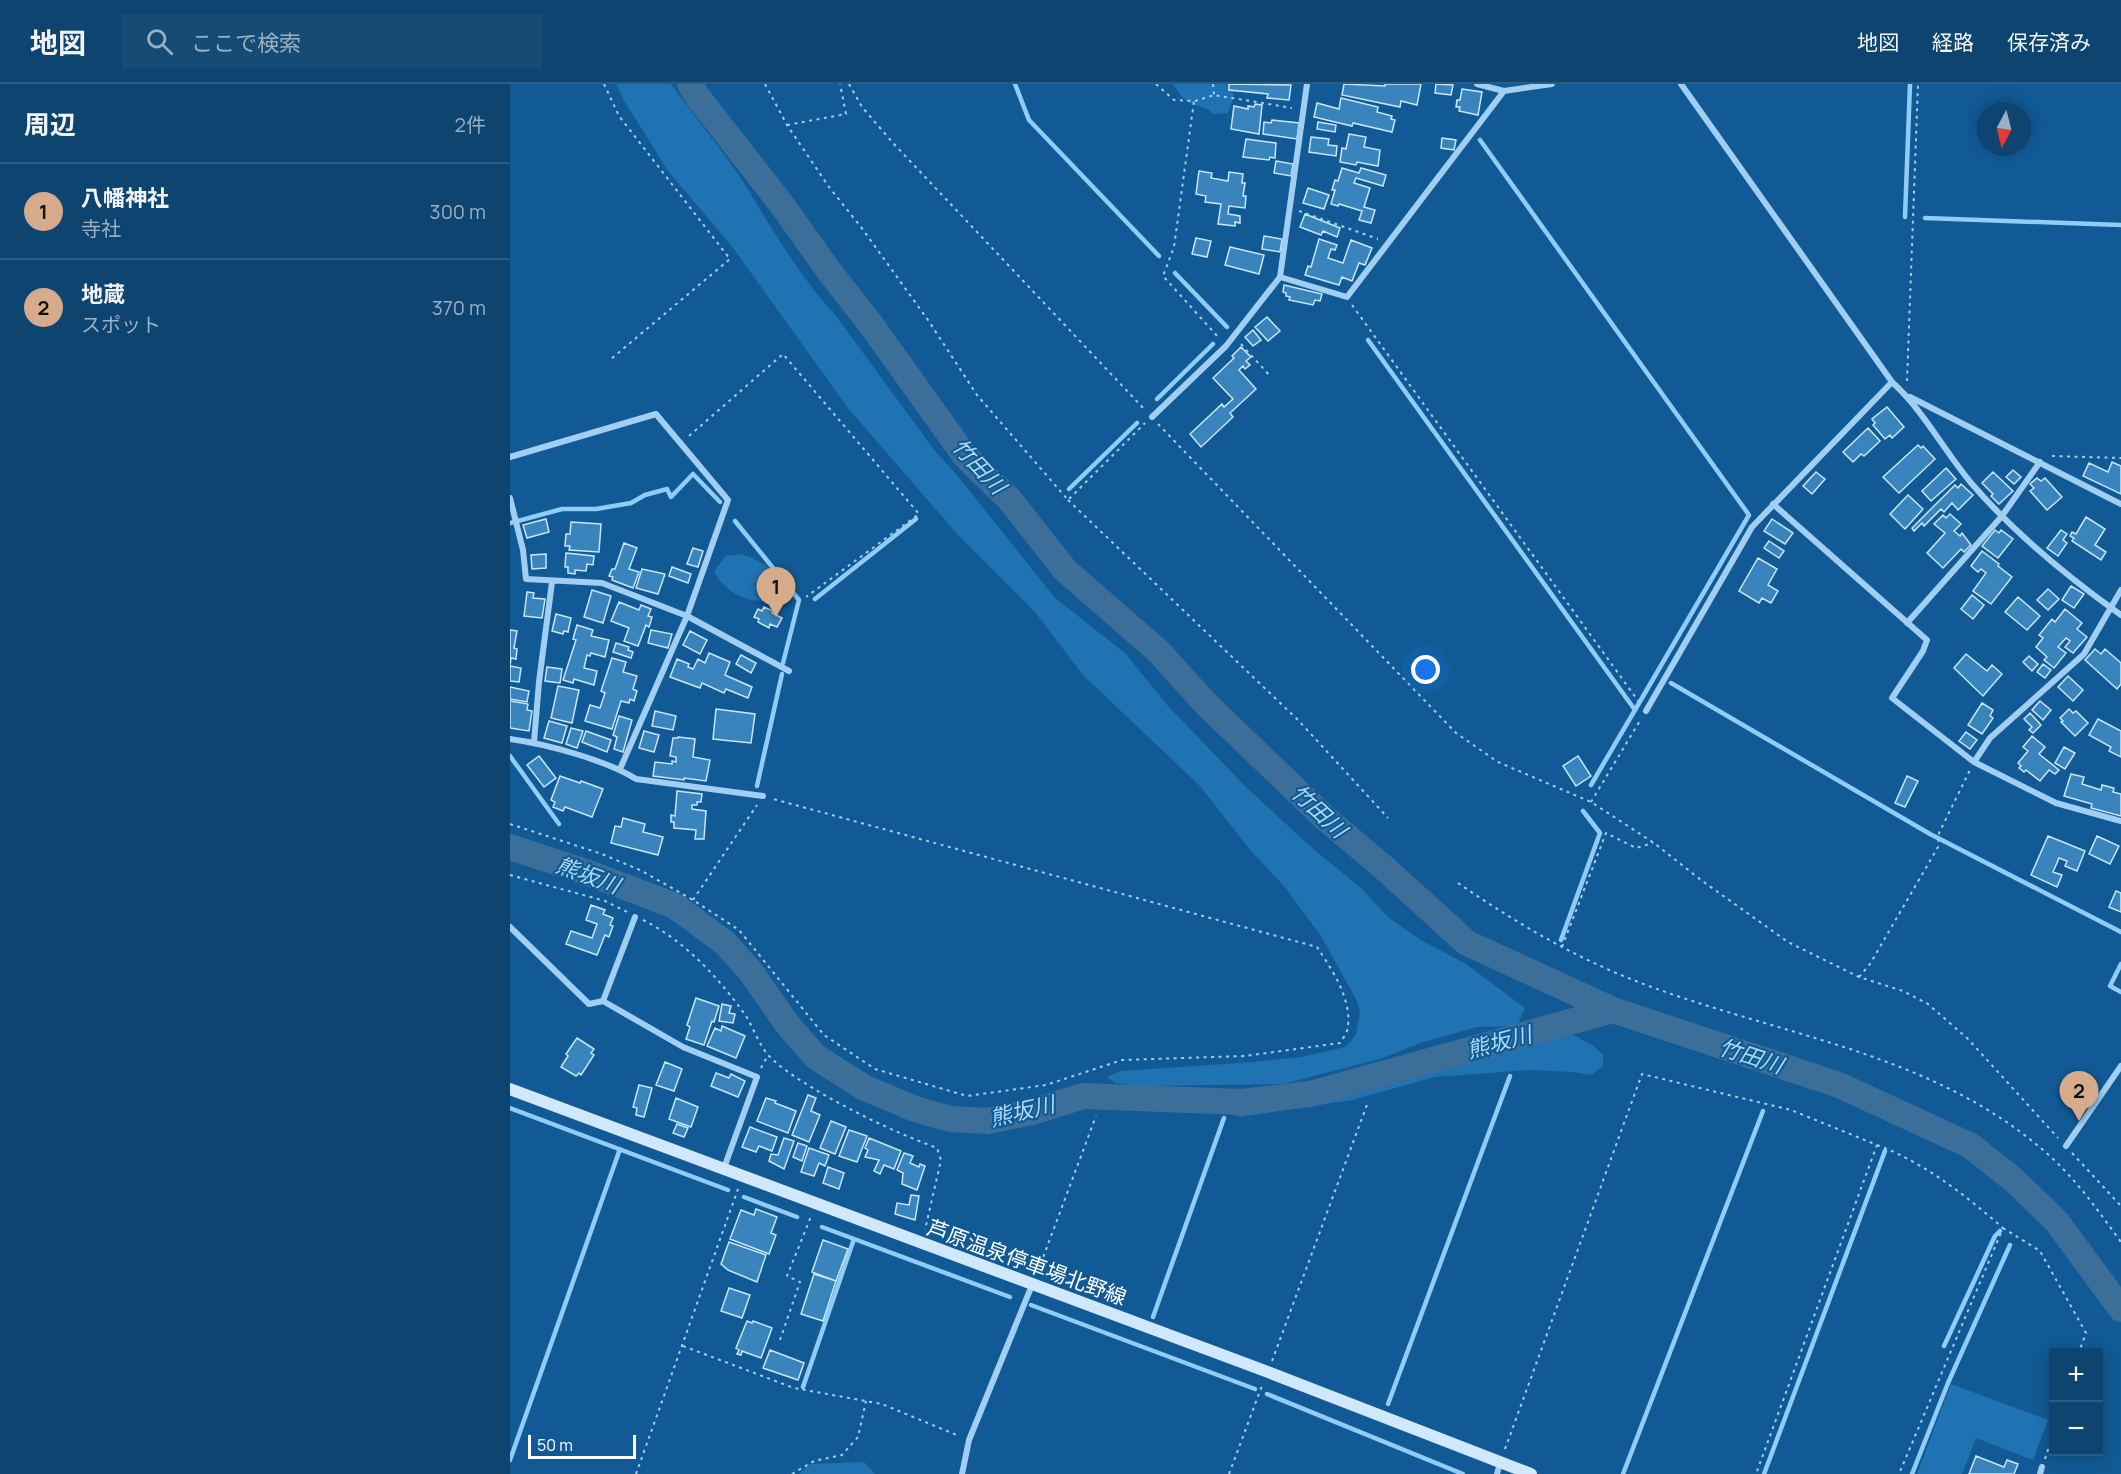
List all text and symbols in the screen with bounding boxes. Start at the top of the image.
search box [122,14,542,68]
text: 地図 [30,23,86,61]
icon: search [143,25,176,58]
text: ここで検索 [191,28,301,58]
text: 地図 [1857,28,1899,56]
text: 経路 [1932,28,1974,56]
text: 保存済み [2007,28,2091,56]
north arrow [1977,102,2031,156]
text: 周辺 [24,106,76,142]
text: 2件 [455,111,486,138]
text: 八幡神社 [81,183,169,213]
text: 1 [39,198,48,225]
text: 300 m [430,198,486,225]
text: 寺社 [81,215,121,242]
text: 地蔵 [81,279,125,309]
text: 2 [38,294,49,321]
text: 370 m [432,294,486,321]
text: スポット [81,311,161,338]
water label: 竹田川 [946,432,1014,502]
pin: 1 [756,568,796,617]
your location [1411,655,1440,684]
water label: 竹田川 [1285,778,1355,846]
water label: 熊坂川 [552,850,626,901]
water label: 熊坂川 [1463,1018,1537,1065]
water label: 竹田川 [1715,1032,1789,1081]
pin: 2 [2060,1072,2098,1121]
water label: 熊坂川 [986,1089,1059,1133]
street label: 芦原温泉停車場北野線 [924,1213,1130,1311]
map controls [2049,1348,2103,1456]
button: + [2049,1348,2103,1402]
button: − [2049,1402,2103,1456]
scale bar [528,1432,636,1460]
text: 50 m [537,1434,573,1456]

